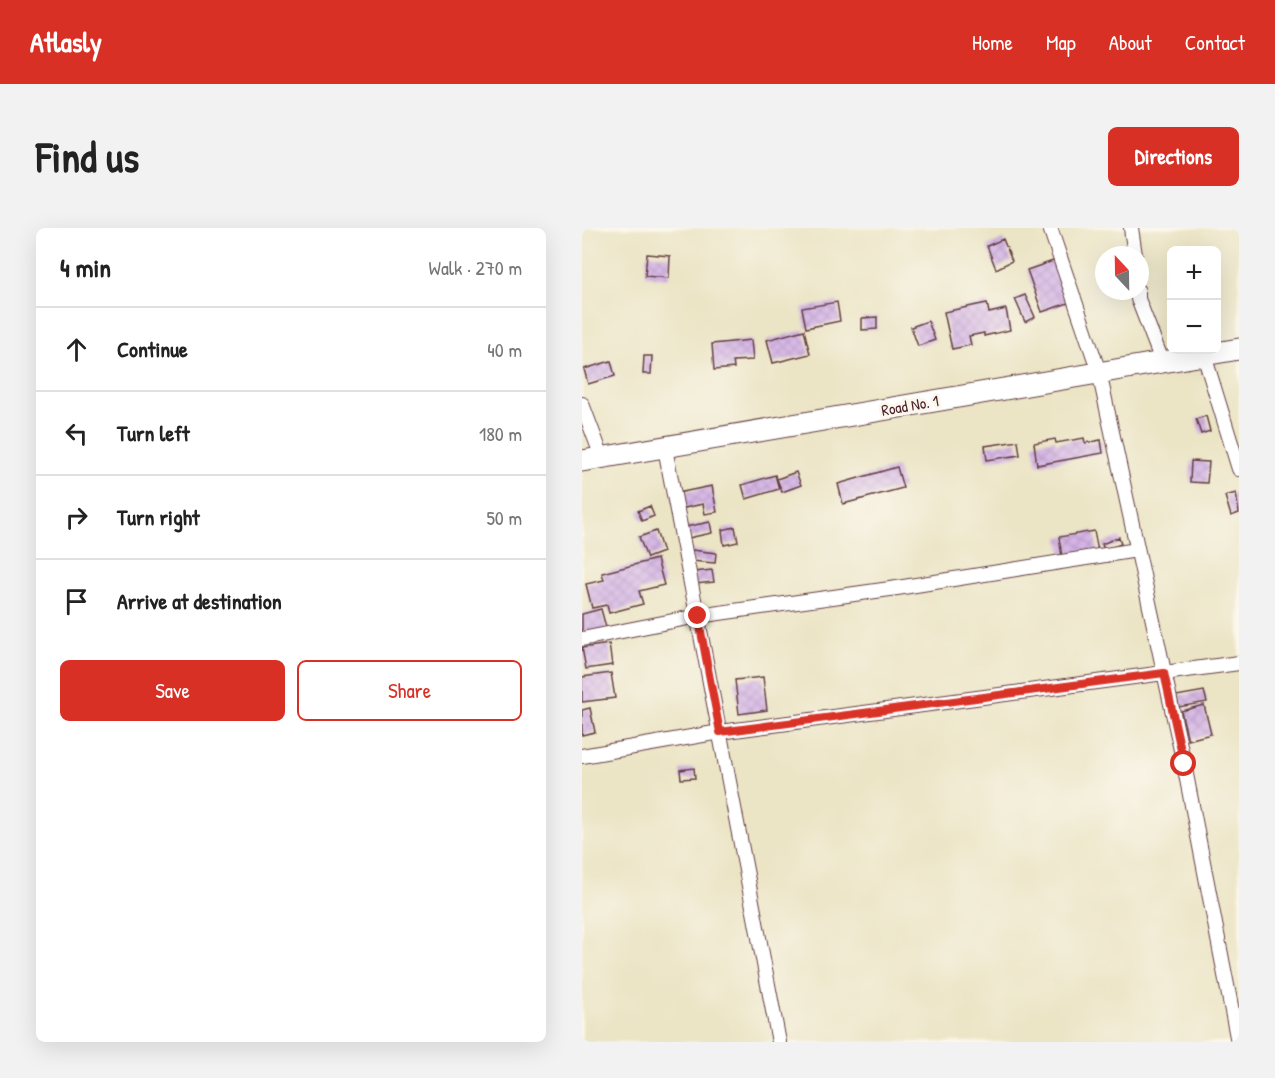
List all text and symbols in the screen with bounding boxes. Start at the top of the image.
text: Atlasly [30,23,102,61]
text: Home [972,28,1013,57]
text: Map [1046,28,1076,57]
text: About [1109,28,1152,57]
text: Contact [1185,28,1245,57]
button: Directions [1108,127,1239,186]
text: Find us [36,128,139,185]
north arrow [1095,246,1149,300]
map controls [1167,246,1221,354]
button: + [1167,246,1221,300]
text: 4 min [60,250,111,285]
text: Walk · 270 m [429,254,522,281]
button: − [1167,300,1221,354]
icon: ahead [60,333,93,366]
text: Continue [117,334,188,364]
text: 40 m [487,336,522,363]
street label: Road No. 1 [880,389,941,421]
icon: left [60,417,93,450]
text: Turn left [117,418,190,448]
text: 180 m [479,420,522,447]
icon: right [60,501,93,534]
text: Turn right [117,502,200,532]
text: 50 m [486,504,522,531]
icon: arrive [60,585,93,618]
text: Arrive at destination [117,586,282,616]
route end [684,602,710,628]
button: Save [60,660,285,721]
button: Share [297,660,522,721]
route start [1170,750,1196,776]

